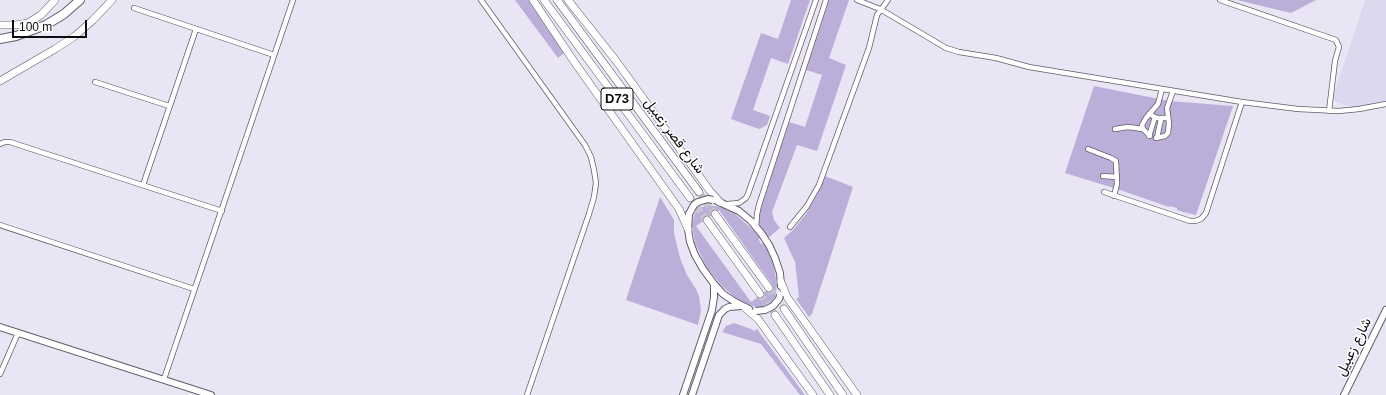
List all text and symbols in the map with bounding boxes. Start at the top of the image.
scale bar [14,12,89,38]
text: 100 m [19,20,52,34]
road number: D73 [601,88,633,110]
street label: شارع قصر زعبيل [640,95,708,177]
street label: شارع زعبيل [1333,315,1375,379]

